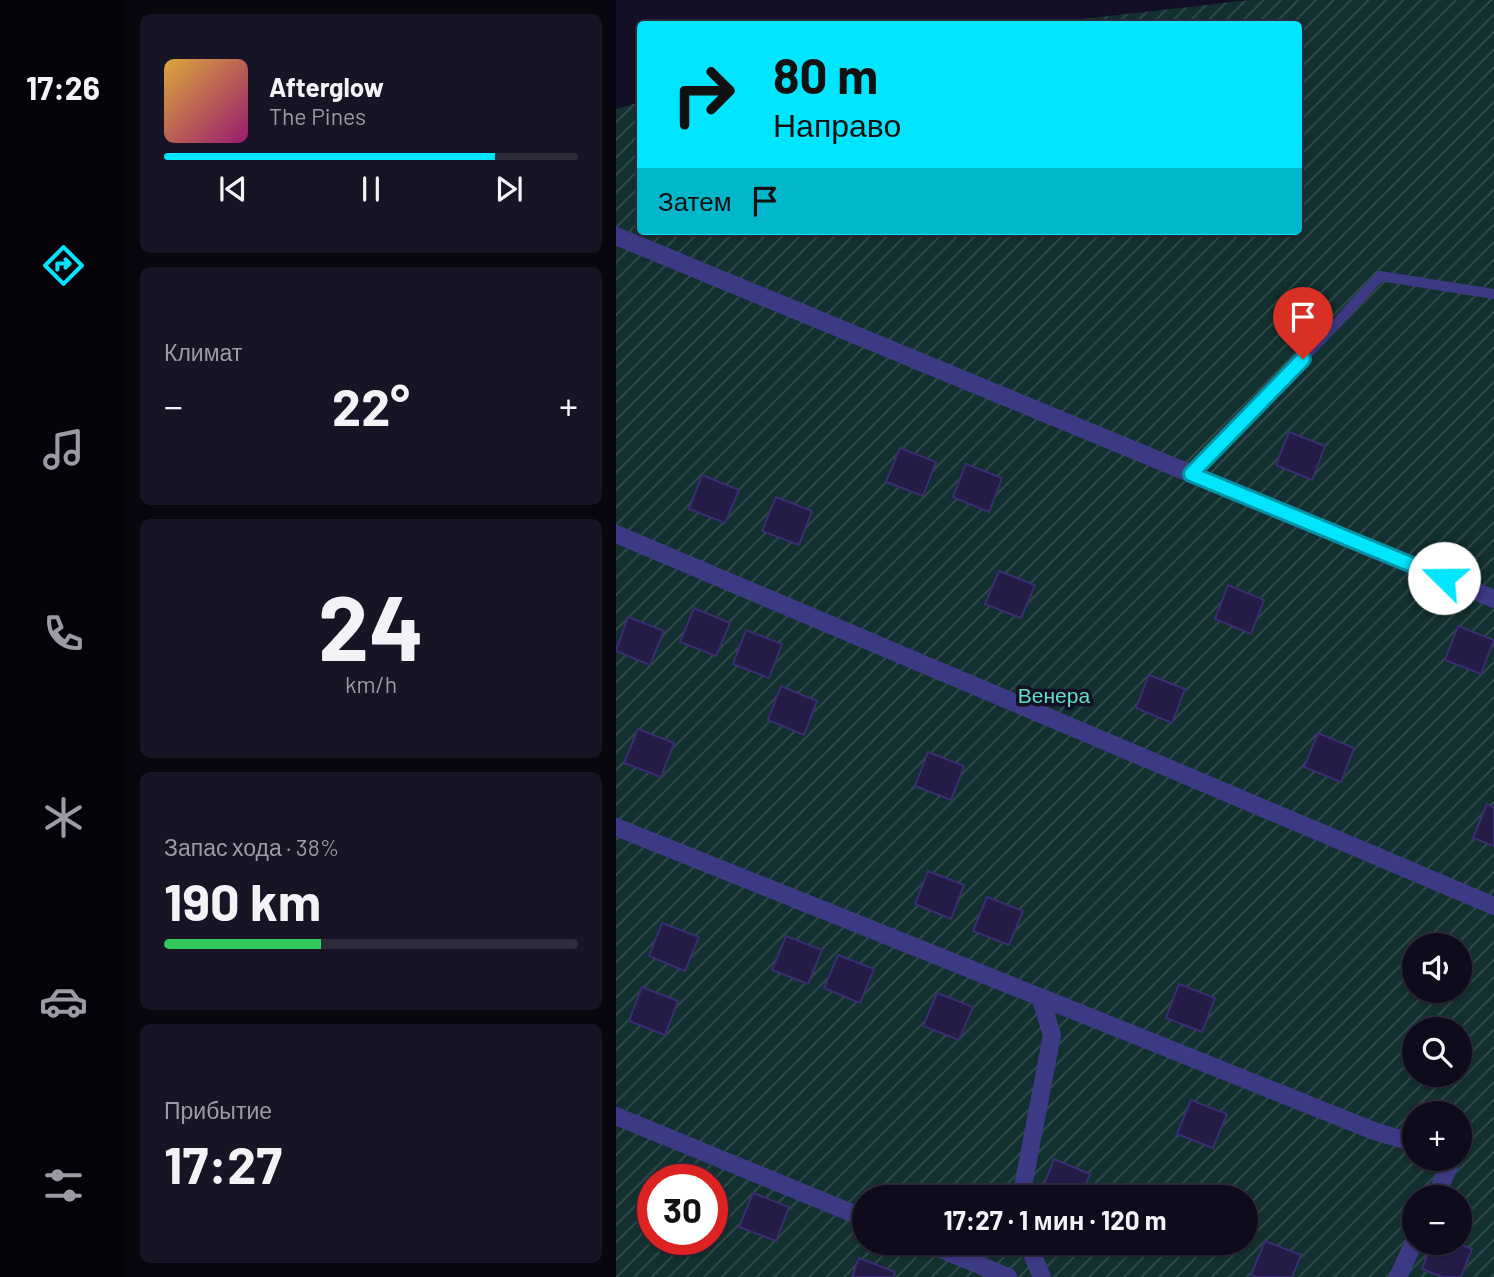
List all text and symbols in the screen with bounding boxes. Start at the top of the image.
text: 80 m [773,45,878,104]
icon: right [658,49,749,140]
text: 17:26 [26,68,100,106]
text: Afterglow [269,71,384,102]
text: The Pines [269,102,366,130]
text: Направо [773,105,901,143]
icon: previous [214,170,252,208]
icon: pause [352,170,390,208]
icon: next [490,170,528,208]
icon: arrive [746,182,784,220]
text: Затем [658,185,732,216]
icon: directions [39,241,88,290]
pin [1273,287,1333,359]
icon: arrive [1284,298,1322,336]
text: Климат [164,338,242,366]
text: 22° [332,374,410,436]
text: − [164,382,183,428]
text: + [559,382,578,428]
icon: music [39,425,88,474]
position arrow [1407,541,1481,615]
text: 24 [318,570,424,679]
icon: phone [39,609,88,658]
text: km/h [345,670,397,698]
park label: Венера [1018,682,1090,707]
icon: climate [39,793,88,842]
text: Запас хода · 38% [164,833,339,861]
text: 190 km [164,869,321,931]
map controls [1402,933,1472,1255]
button: sound [1402,933,1472,1003]
icon: car [39,977,88,1026]
button: search [1402,1017,1472,1087]
text: Прибытие [164,1096,272,1124]
button: + [1402,1101,1472,1171]
text: 17:27 [164,1132,282,1194]
icon: filters [39,1161,88,1210]
speed limit sign: 30 [637,1164,728,1255]
button: − [1402,1185,1472,1255]
text: 17:27 · 1 мин · 120 m [944,1204,1166,1235]

